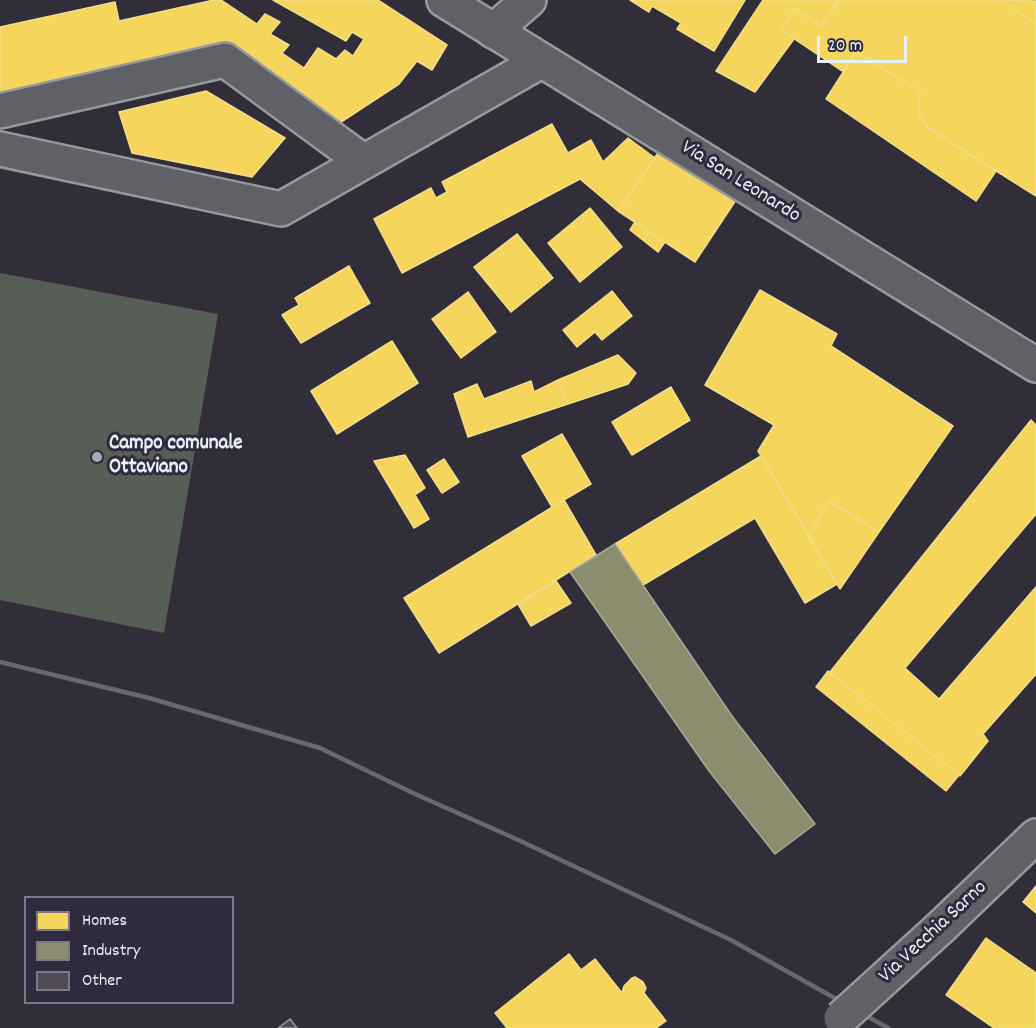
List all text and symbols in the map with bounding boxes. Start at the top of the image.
scale bar [820,24,910,62]
text: 20 m [828,34,862,59]
street label: Via San Leonardo [676,136,804,230]
place label: Campo comunale Ottaviano [109,432,243,482]
marker: Campo comunale Ottaviano [90,450,104,464]
street label: Via Vecchia Sarno [875,876,993,990]
legend [24,896,234,1004]
text: Homes [82,909,127,934]
text: Industry [82,939,140,964]
text: Other [82,969,122,994]

